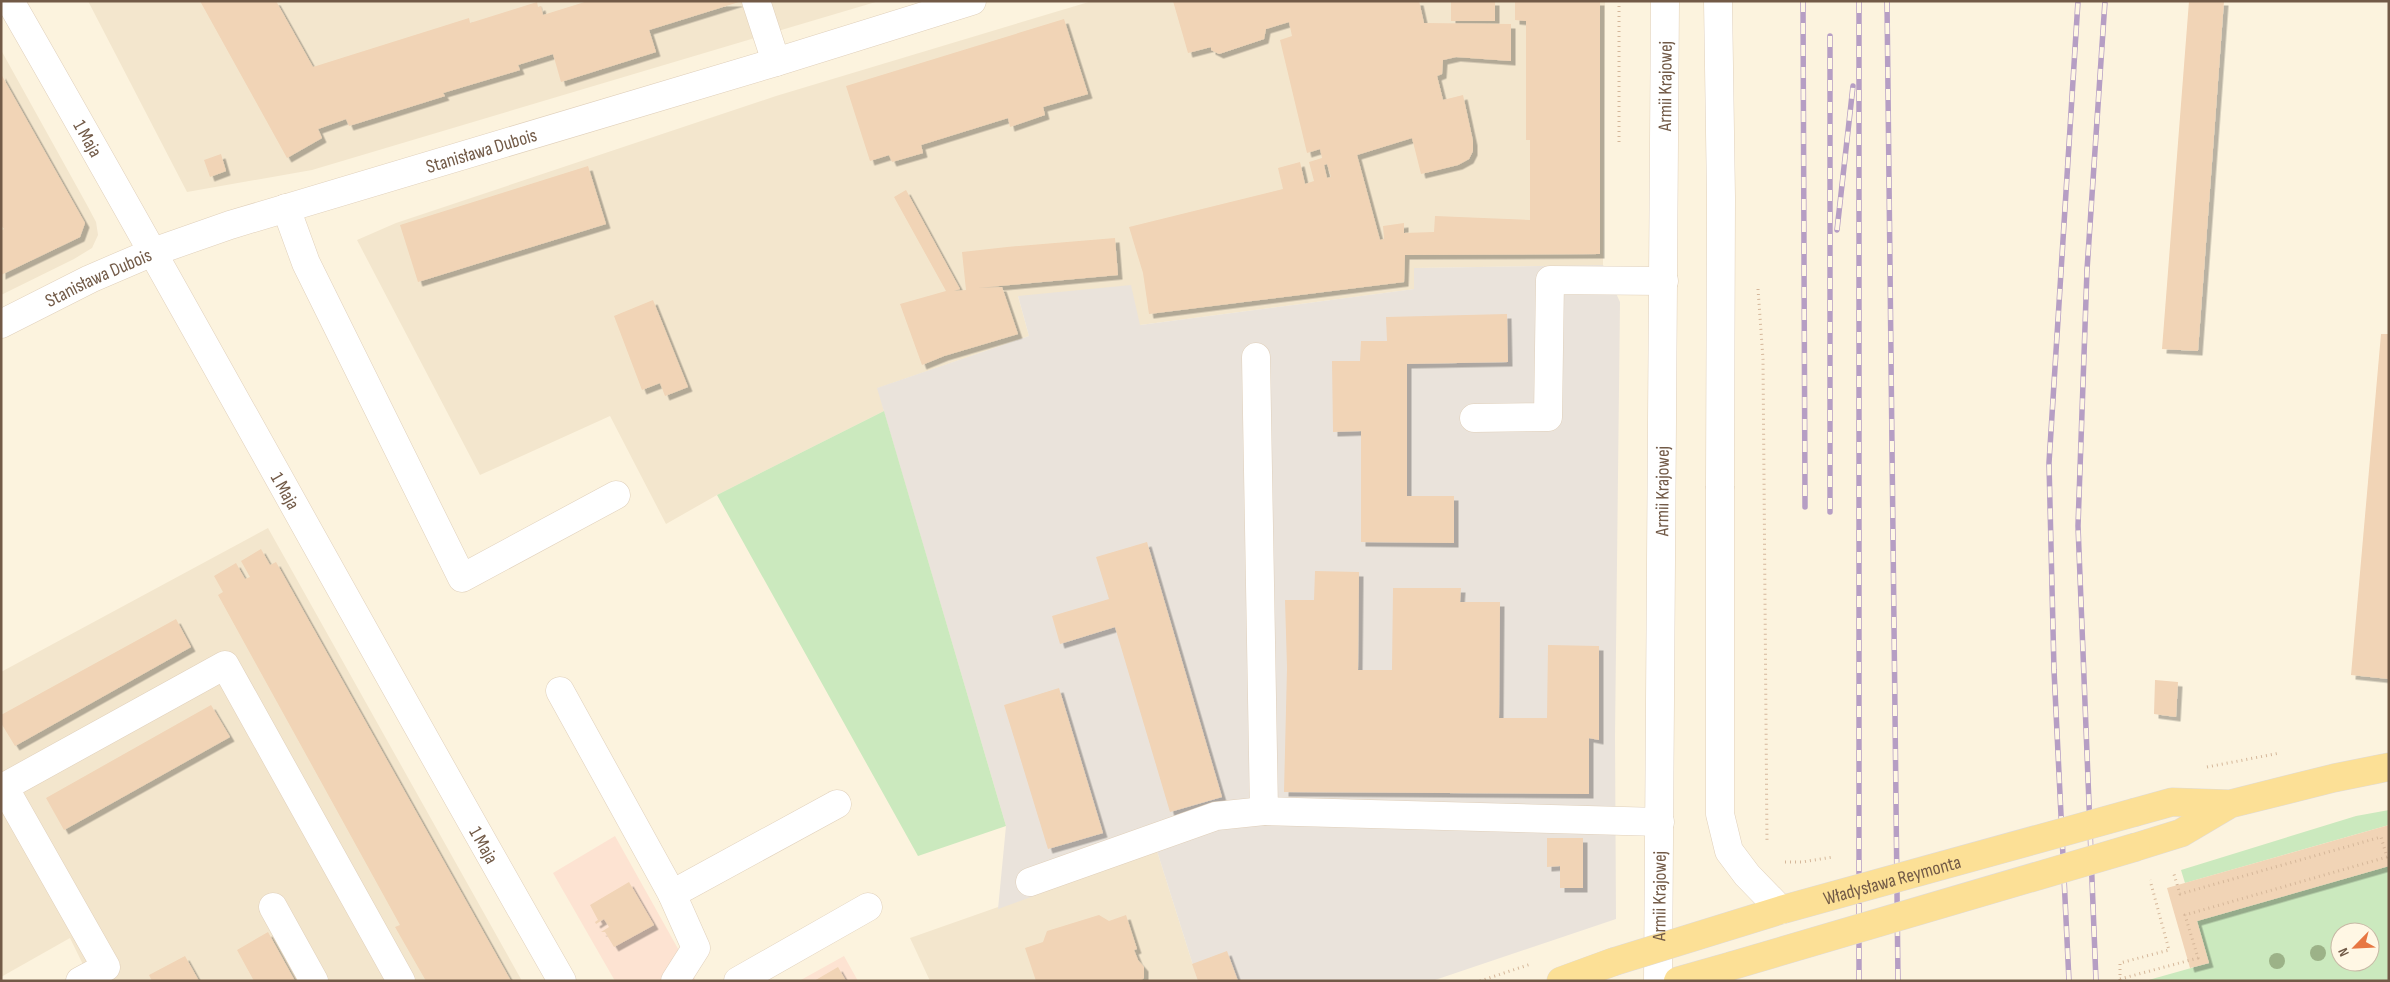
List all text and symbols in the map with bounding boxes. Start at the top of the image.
street label: Armii Krajowej [1654,41,1678,132]
street label: 1 Maja [67,116,107,162]
street label: Stanisława Dubois [423,124,540,179]
street label: Stanisława Dubois [42,244,156,313]
street label: Armii Krajowej [1651,446,1675,537]
street label: 1 Maja [265,469,304,514]
street label: 1 Maja [463,823,503,868]
street label: Armii Krajowej [1648,851,1672,942]
street label: Władysława Reymonta [1821,851,1964,911]
north arrow [2330,922,2380,972]
text: N [2334,945,2353,959]

